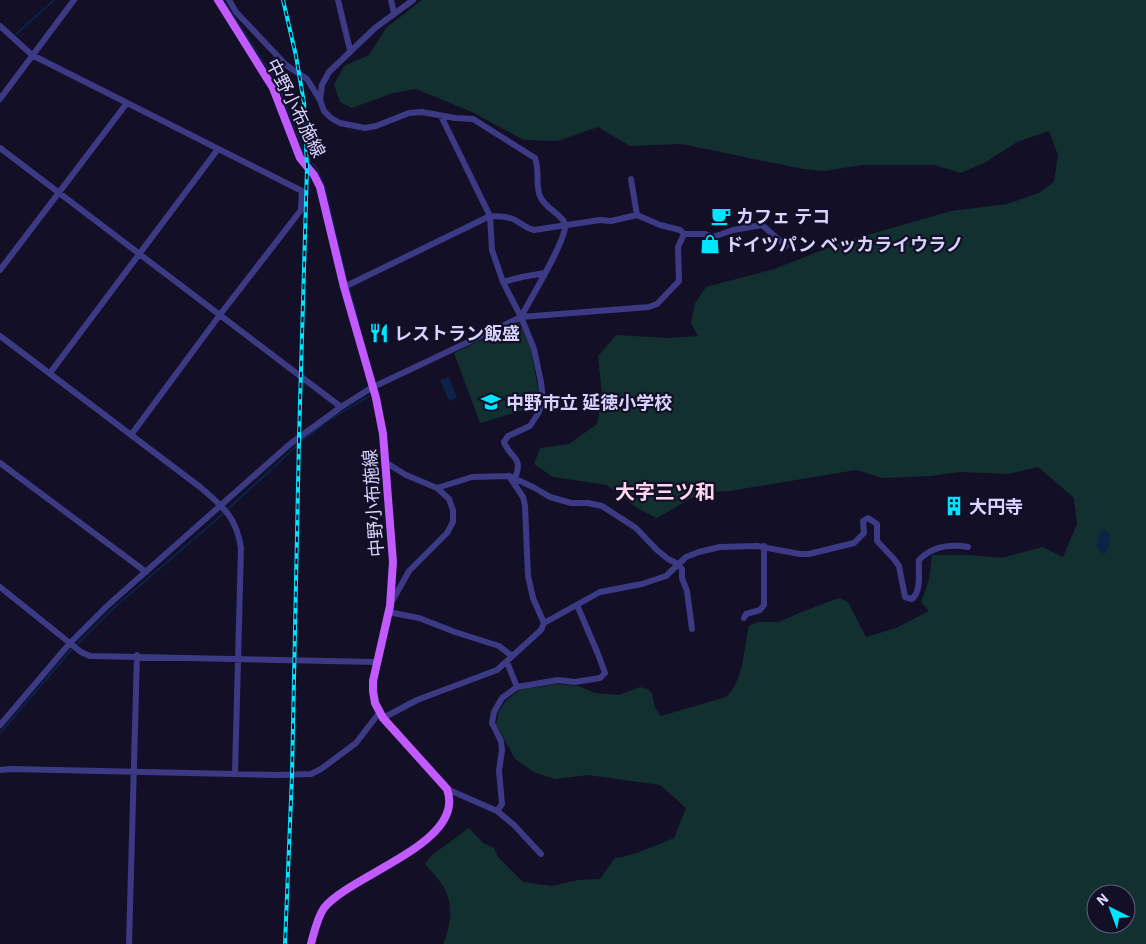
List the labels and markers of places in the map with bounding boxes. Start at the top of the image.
cafe icon: カフェ テコ [710,205,732,227]
place label: カフェ テコ [736,205,830,228]
shop icon: ドイツパン ベッカライウラノ [699,233,721,255]
place label: ドイツパン ベッカライウラノ [725,233,964,256]
restaurant icon: レストラン飯盛 [368,322,390,344]
place label: レストラン飯盛 [394,322,520,345]
school or university icon: 中野市立 延徳小学校 [480,391,502,413]
place label: 中野市立 延徳小学校 [506,391,672,414]
building icon: 大円寺 [943,495,965,517]
place label: 大円寺 [969,495,1023,518]

